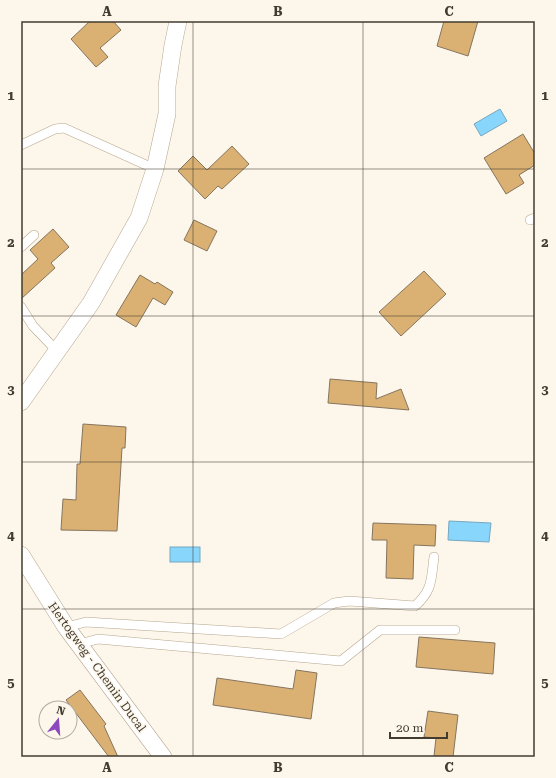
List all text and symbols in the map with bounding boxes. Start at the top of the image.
text: A [102,4,112,19]
text: B [273,4,283,19]
text: C [444,4,454,19]
text: 1 [7,88,15,103]
text: 1 [541,88,549,103]
text: 2 [7,235,15,250]
text: 2 [541,235,549,250]
text: 3 [7,382,15,397]
text: 3 [541,382,549,397]
text: 4 [7,528,15,543]
text: 4 [541,528,549,543]
street label: Hertogweg - Chemin Ducal [45,599,149,735]
text: 5 [7,675,15,690]
text: 5 [541,675,549,690]
north arrow [38,700,78,740]
text: N [55,703,67,719]
scale bar [390,714,447,740]
text: 20 m [396,721,423,735]
text: A [102,760,112,775]
text: B [273,760,283,775]
text: C [444,760,454,775]

